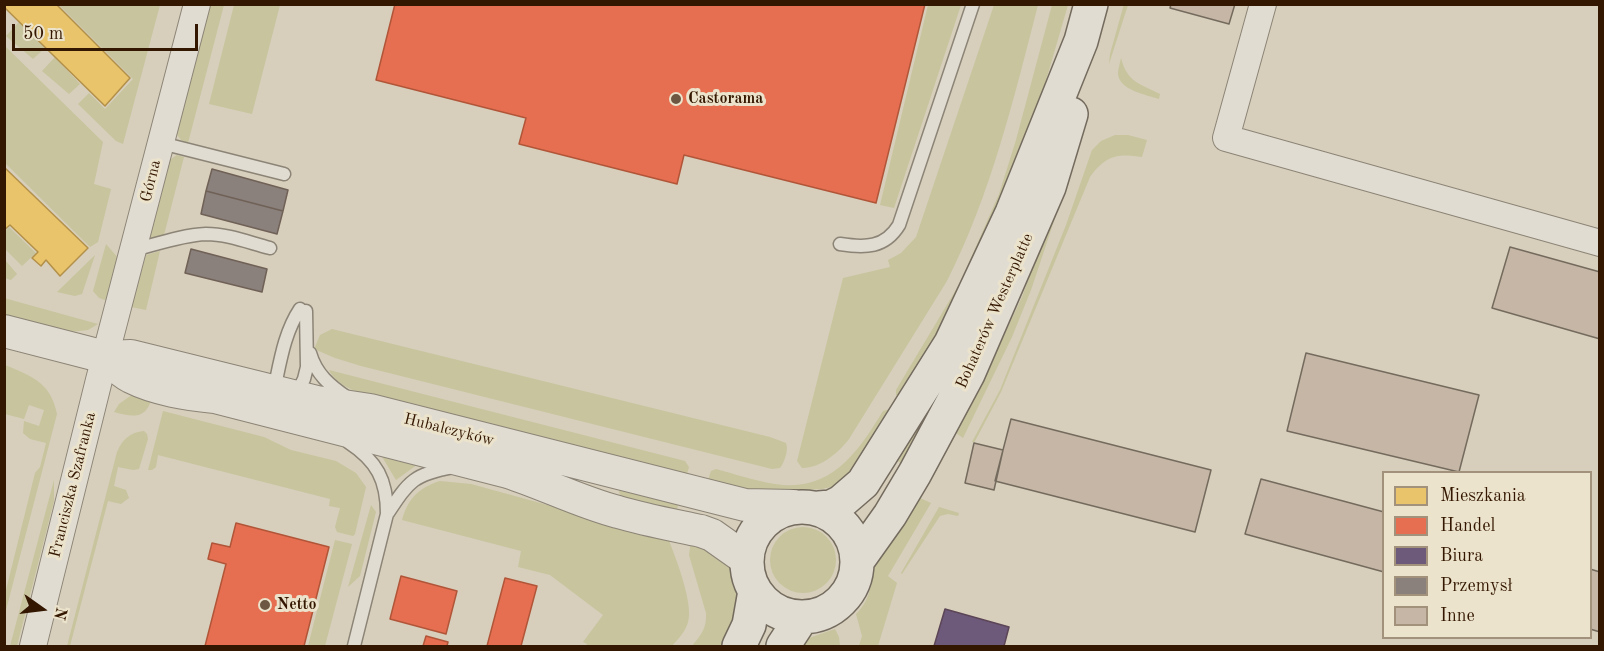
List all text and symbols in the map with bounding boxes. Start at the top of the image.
scale bar [15,12,201,50]
text: 50 m [23,25,63,43]
place label: Castorama [688,89,763,109]
marker: Castorama [669,92,683,106]
street label: Górna [137,158,165,204]
street label: Bohaterów Westerplatte [952,230,1038,392]
street label: Hubalczyków [402,409,496,451]
street label: Franciszka Szafranka [46,410,100,560]
legend [1382,471,1592,639]
text: Mieszkania [1440,487,1526,505]
text: Handel [1440,517,1495,535]
text: Biura [1440,547,1483,565]
text: Przemysł [1440,577,1512,595]
north arrow [12,579,72,639]
place label: Netto [277,595,316,615]
marker: Netto [258,598,272,612]
text: N [50,605,69,621]
text: Inne [1440,607,1475,625]

